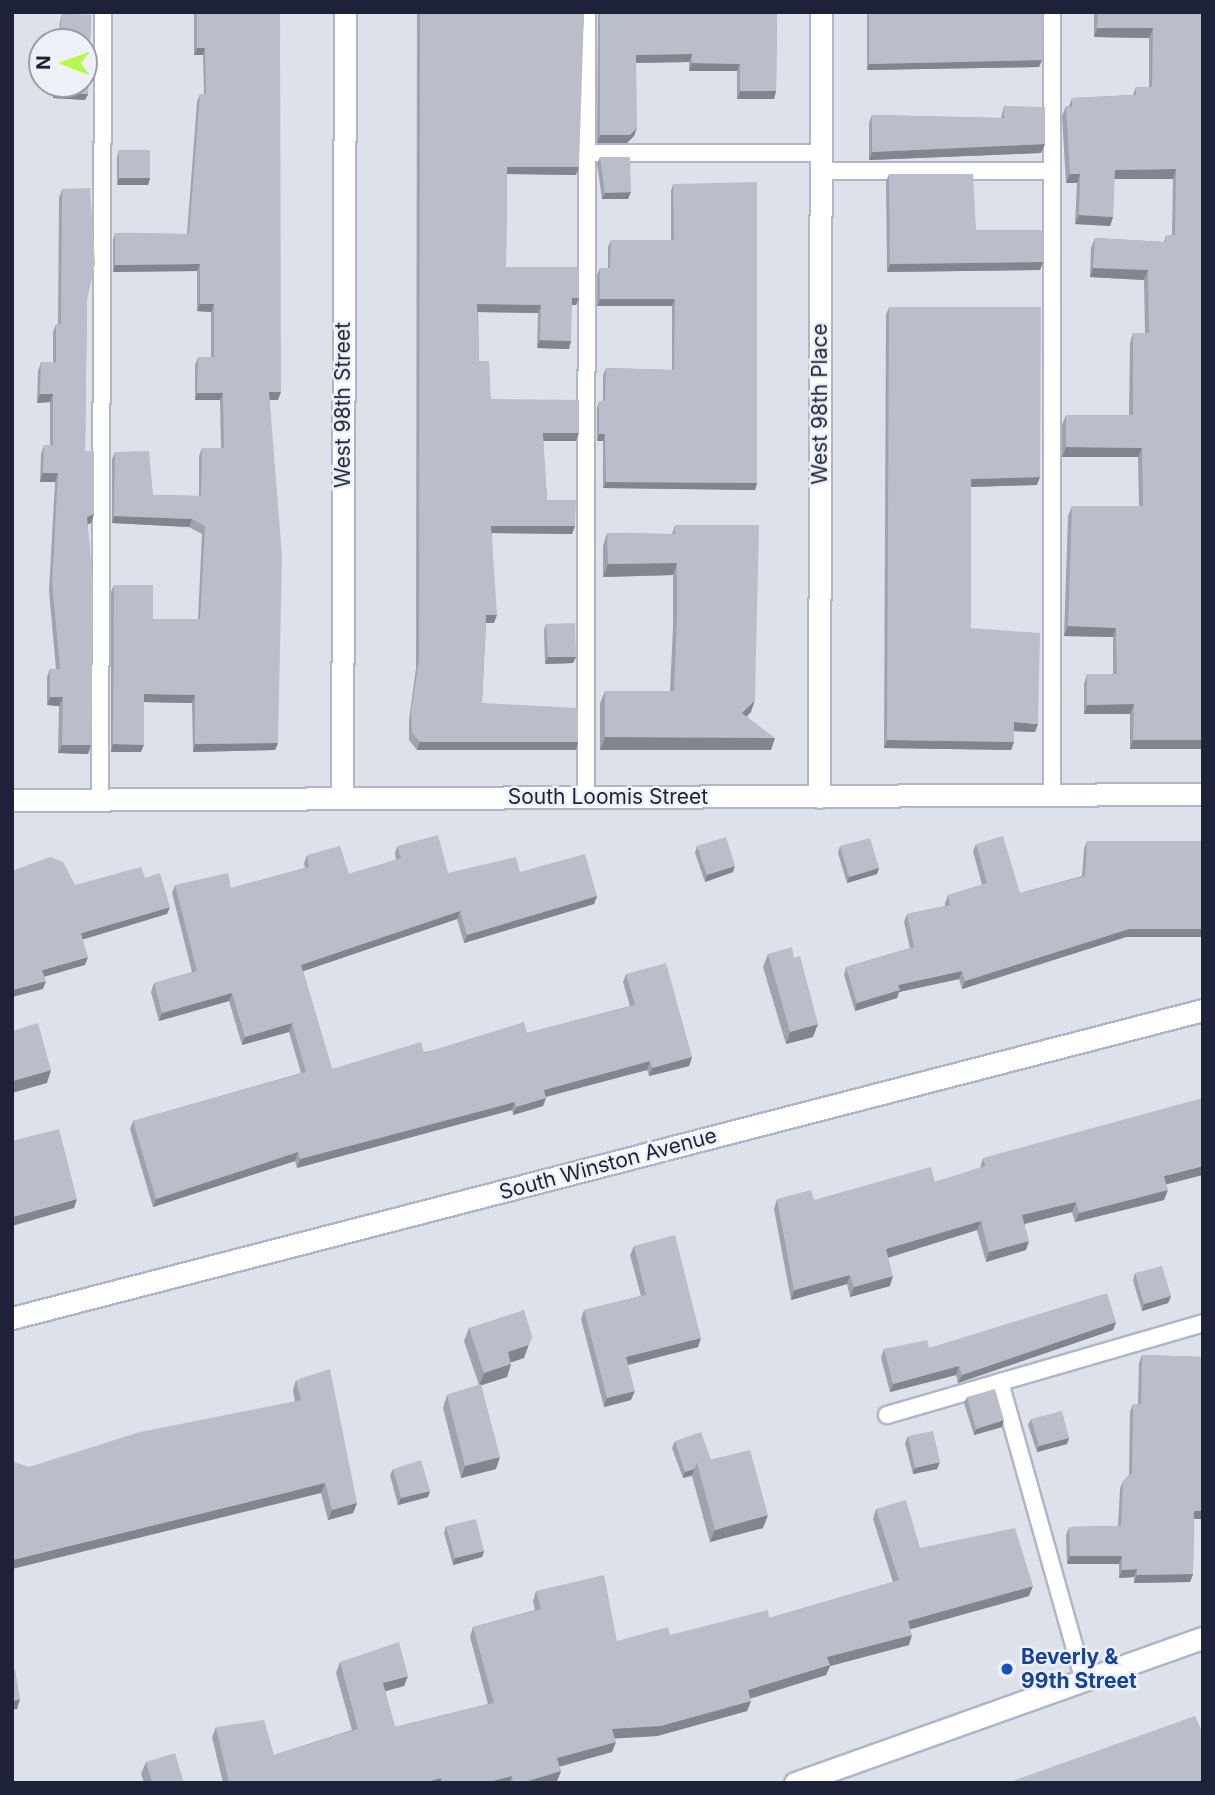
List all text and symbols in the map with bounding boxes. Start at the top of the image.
north arrow [28,28,98,98]
text: N [32,55,55,70]
street label: West 98th Street [330,322,356,488]
street label: West 98th Place [807,323,833,485]
street label: South Loomis Street [508,784,708,810]
street label: South Winston Avenue [496,1123,720,1205]
place label: Beverly & 99th Street [1021,1644,1137,1694]
marker: Beverly & 99th Street [999,1661,1015,1677]

